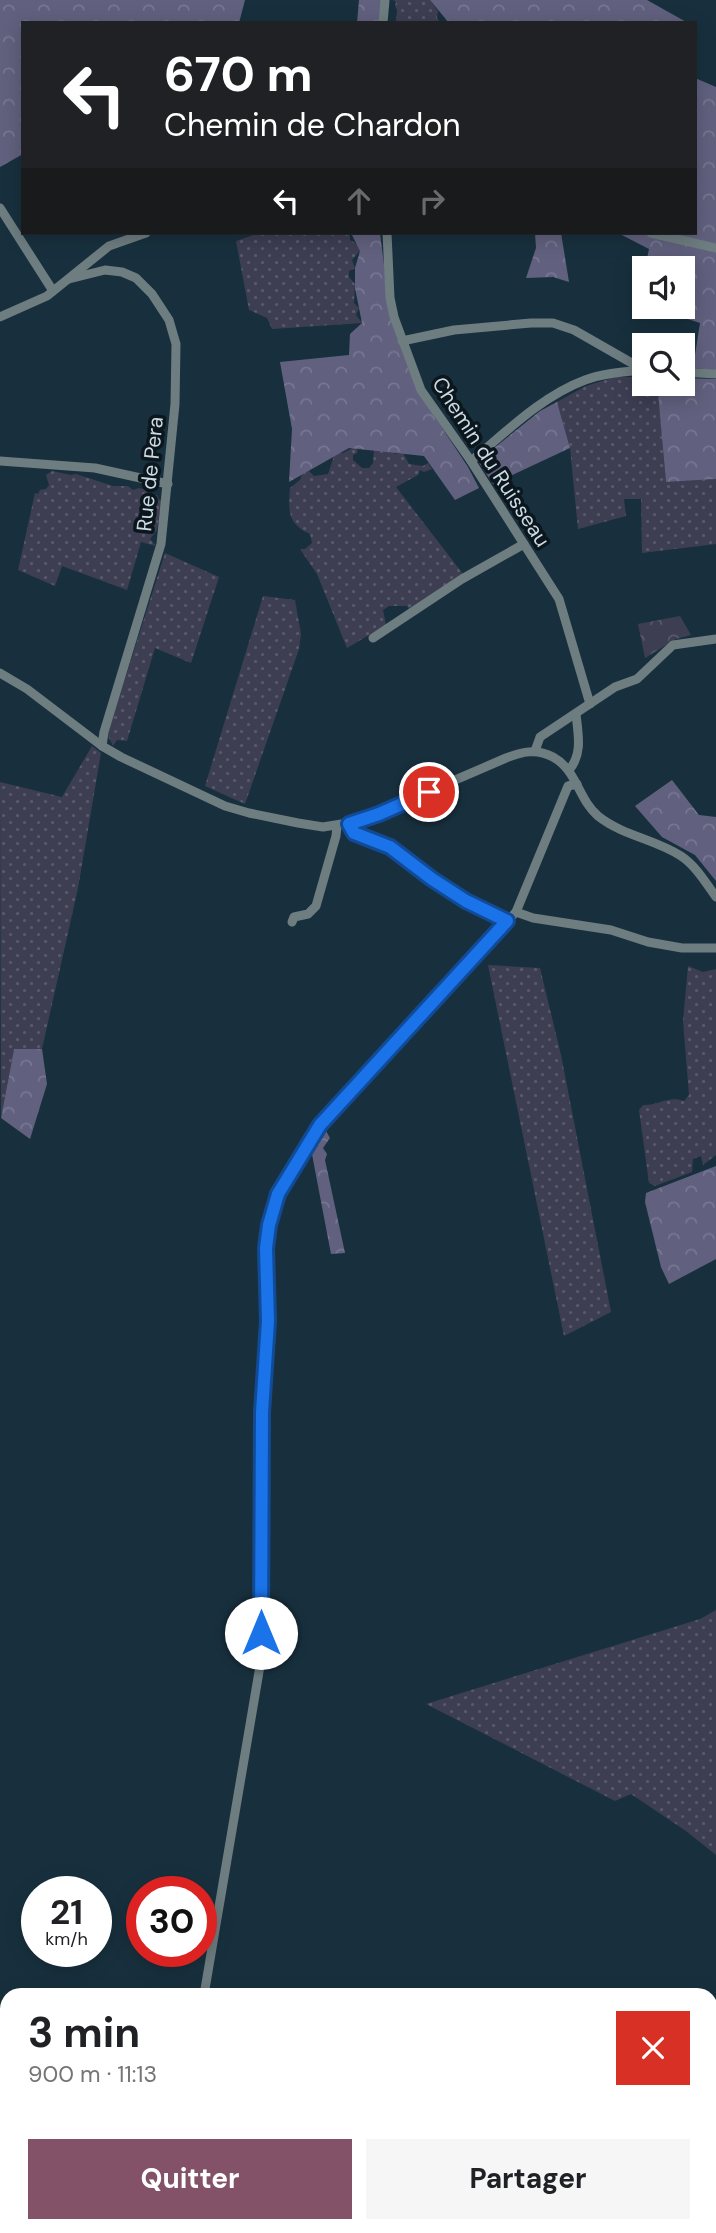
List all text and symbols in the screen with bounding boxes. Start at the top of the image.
text: 670 m [164,42,313,106]
icon: left [49,49,140,140]
text: Chemin de Chardon [164,104,461,146]
icon: left [267,182,305,220]
icon: ahead [340,182,378,220]
icon: right [413,182,451,220]
map controls [632,256,695,396]
button: sound [632,256,695,319]
button: search [632,333,695,396]
street label: Chemin du Ruisseau [426,372,556,552]
street label: Rue de Pera [130,415,170,533]
pin [399,762,459,822]
icon: arrive [410,773,448,811]
position arrow [224,1596,298,1670]
speed limit sign: 30 [126,1876,217,1967]
text: 21 [50,1889,83,1935]
text: km/h [45,1927,88,1951]
text: 3 min [28,2005,140,2060]
button: close [616,2011,690,2085]
text: 900 m · 11:13 [28,2059,157,2089]
button: Quitter [28,2139,352,2219]
button: Partager [366,2139,690,2219]

